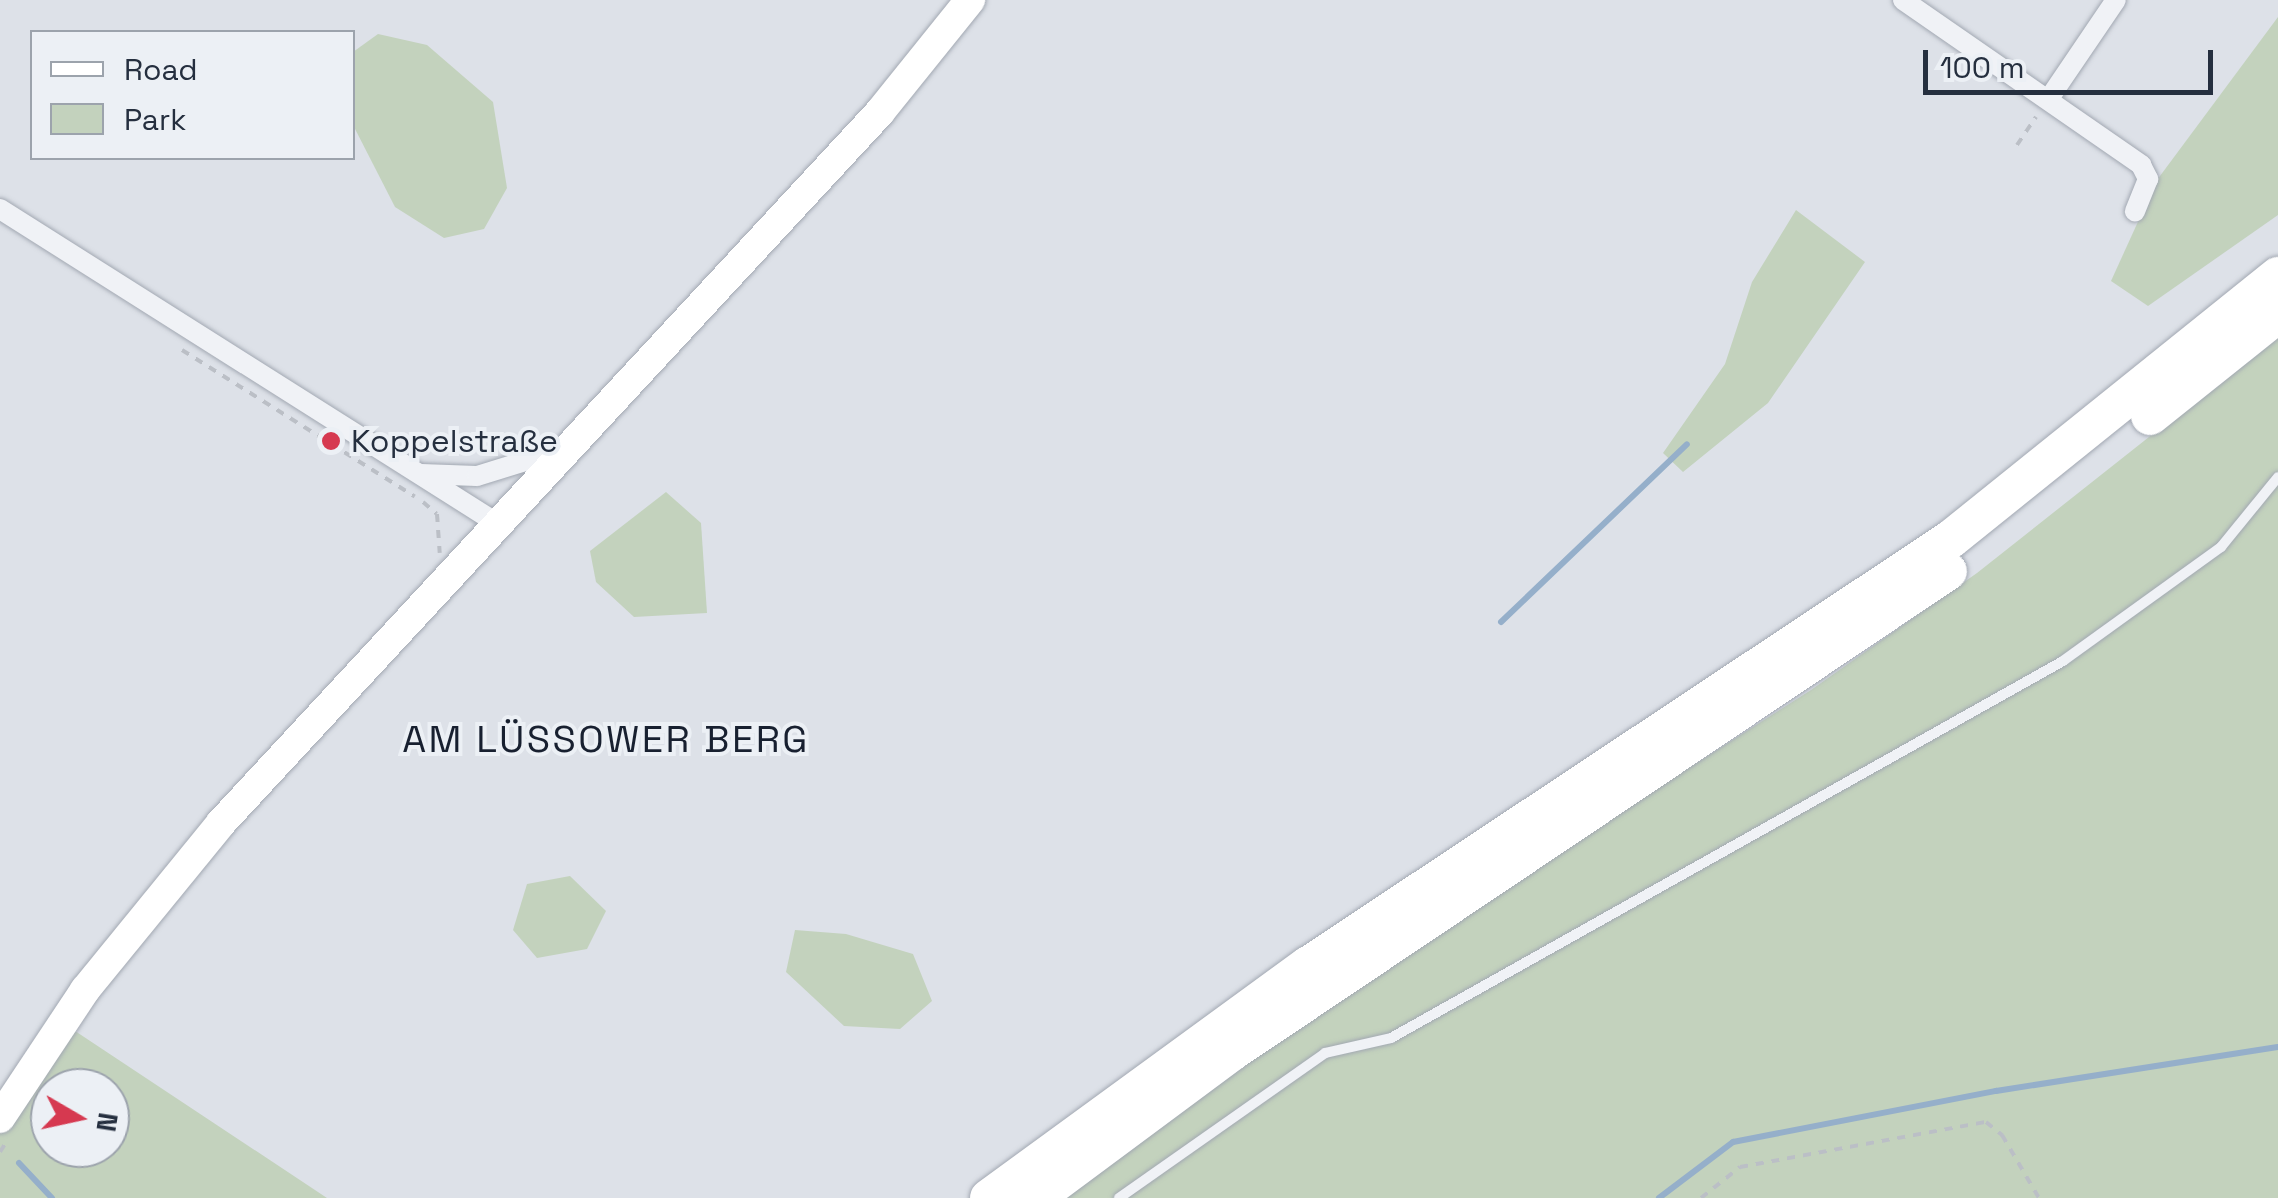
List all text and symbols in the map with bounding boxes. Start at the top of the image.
legend [30,30,355,160]
scale bar [1928,30,2218,92]
text: 100 m [1940,48,2025,87]
text: Road [124,50,198,89]
text: Park [124,100,186,139]
place label: Koppelstraße [351,422,558,460]
marker: Koppelstraße [320,430,342,452]
district label: AM LÜSSOWER BERG [402,717,810,763]
north arrow [30,1068,130,1168]
text: N [88,1110,127,1134]

